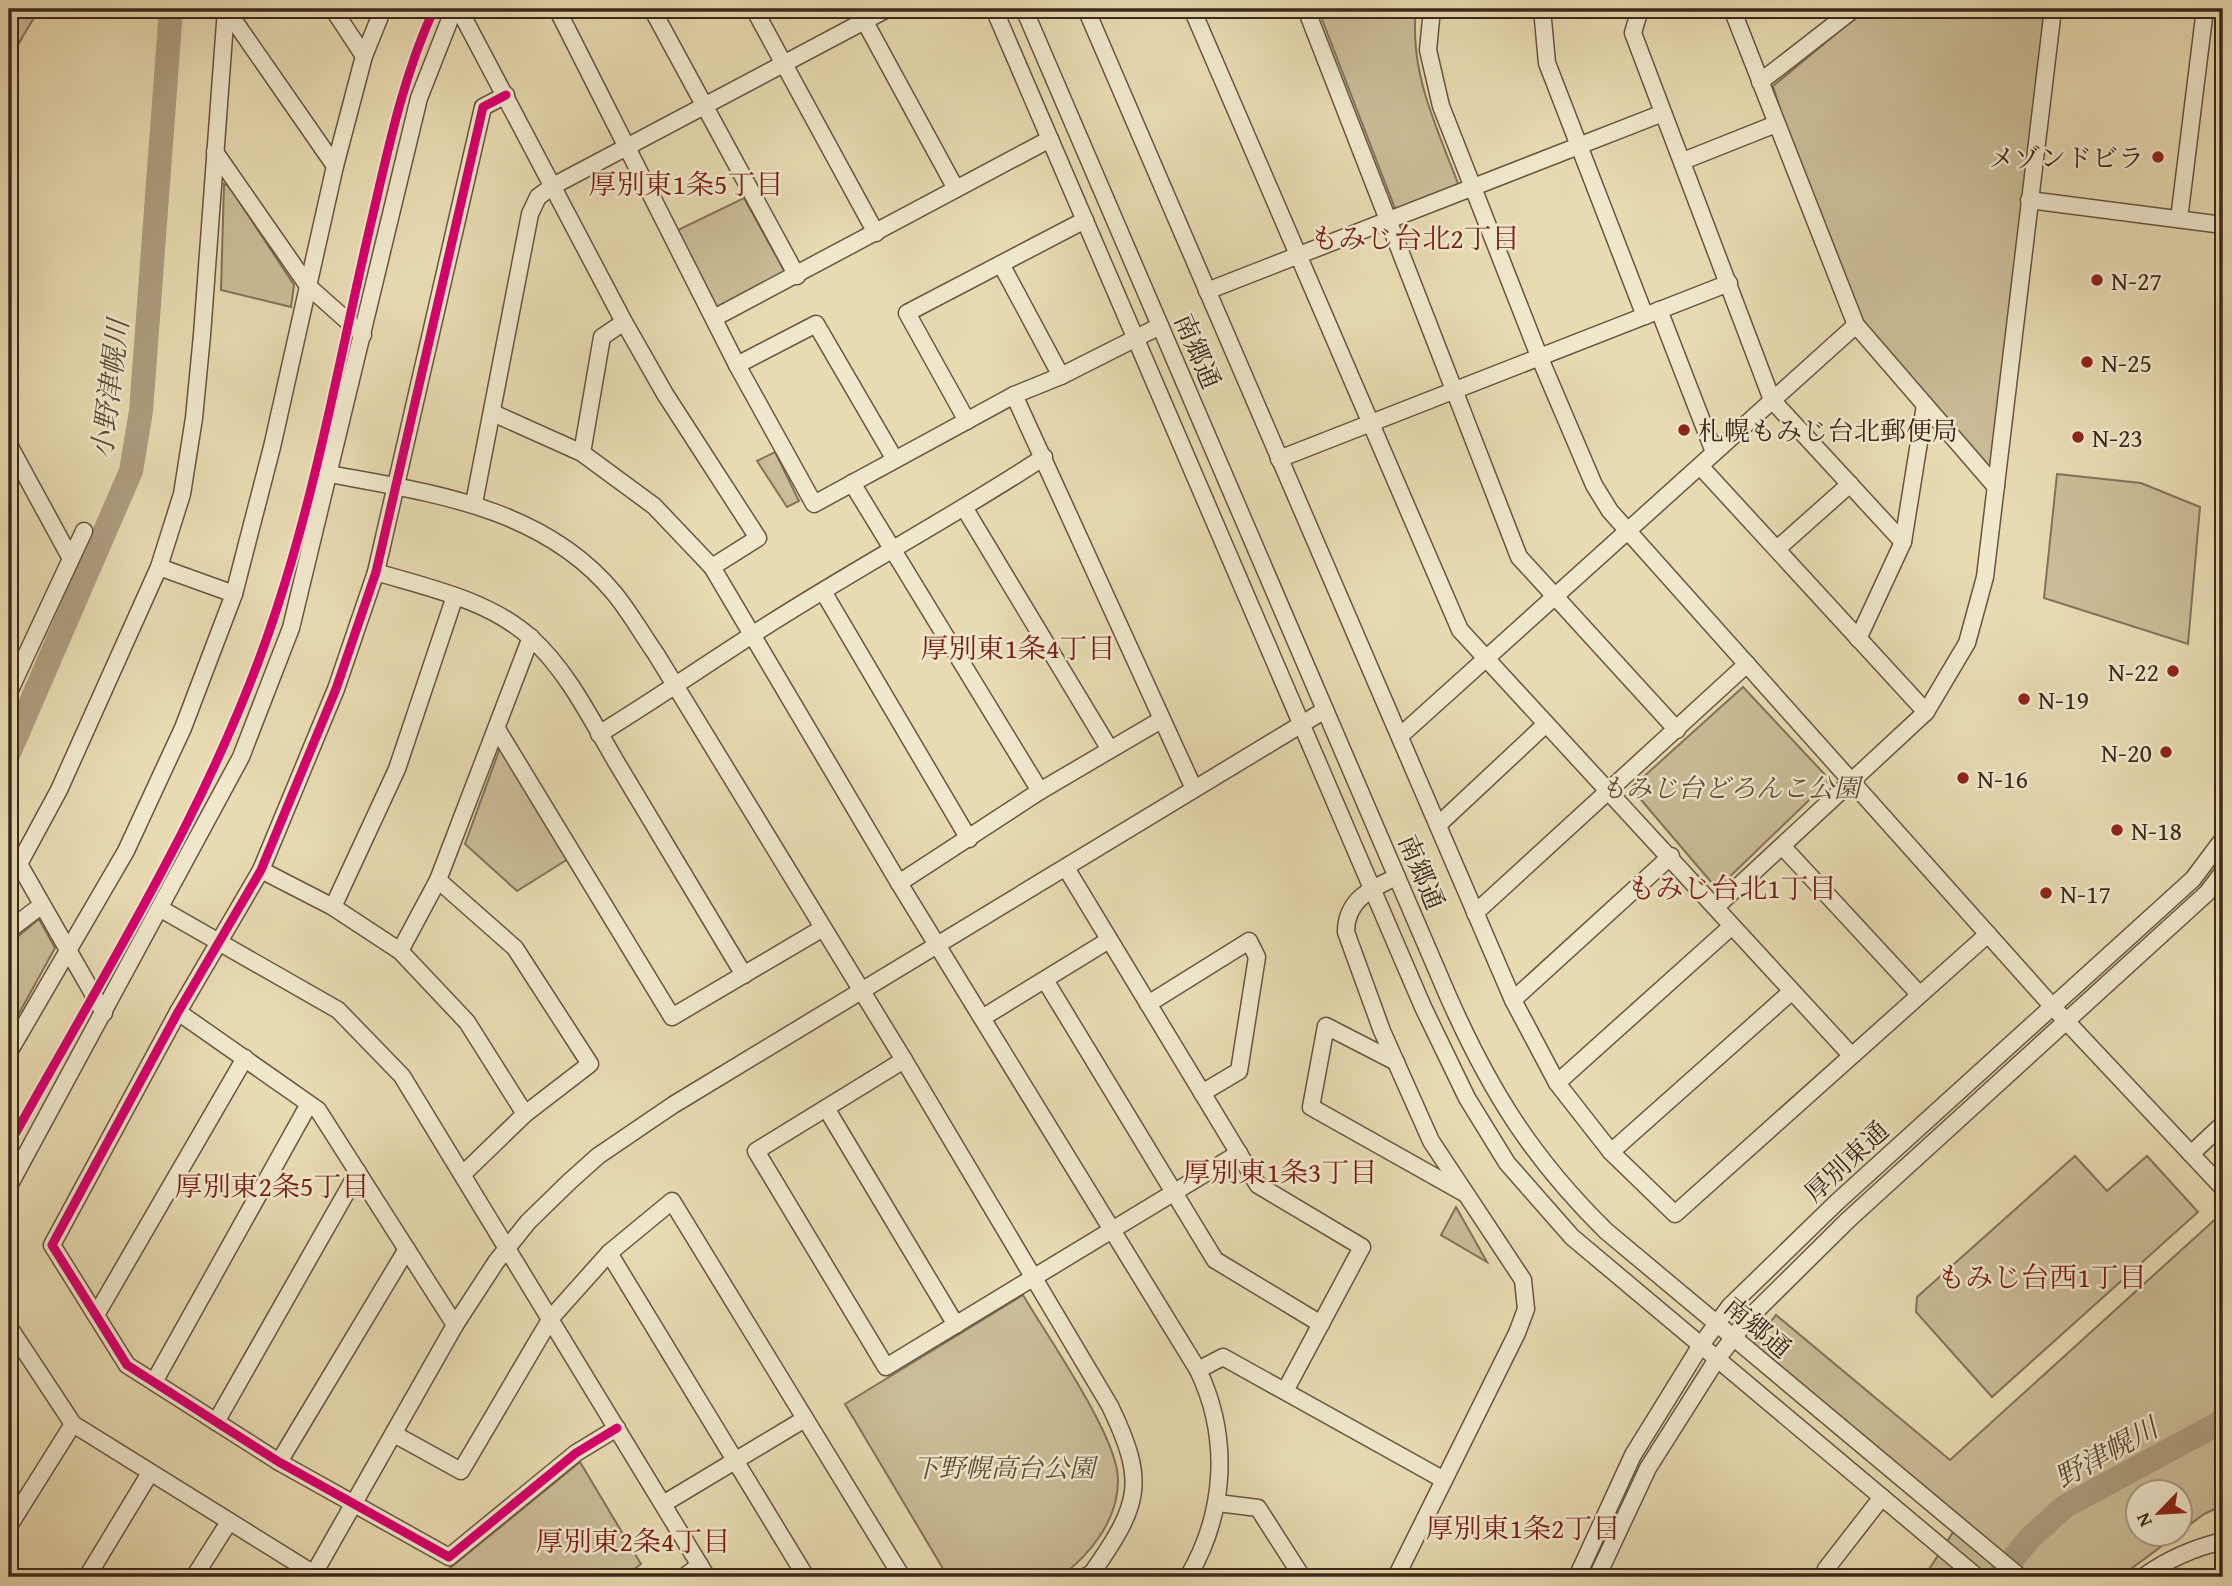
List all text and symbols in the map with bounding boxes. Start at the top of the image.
place label: メゾンドビラ [1989,138,2144,177]
marker: メゾンドビラ [2150,149,2166,165]
district label: 厚別東1条5丁目 [589,163,783,204]
district label: もみじ台北2丁目 [1310,217,1520,258]
place label: N-27 [2111,261,2162,300]
marker: N-27 [2089,272,2105,288]
street label: 南郷通 [1165,307,1231,395]
water label: 小野津幌川 [80,314,138,461]
place label: N-25 [2101,343,2152,382]
marker: N-25 [2079,354,2095,370]
place label: 札幌もみじ台北郵便局 [1698,411,1958,450]
place label: N-23 [2092,418,2143,457]
marker: 札幌もみじ台北郵便局 [1676,422,1692,438]
marker: N-23 [2070,429,2086,445]
district label: 厚別東1条4丁目 [921,627,1115,668]
place label: N-22 [2108,652,2159,691]
marker: N-22 [2165,663,2181,679]
place label: N-19 [2038,680,2089,719]
marker: N-19 [2016,691,2032,707]
place label: N-20 [2101,733,2152,772]
marker: N-20 [2158,744,2174,760]
place label: N-16 [1977,759,2028,798]
park label: もみじ台どろんこ公園 [1600,768,1864,807]
marker: N-16 [1955,770,1971,786]
place label: N-18 [2131,811,2182,850]
marker: N-18 [2109,822,2125,838]
street label: 南郷通 [1389,828,1455,916]
district label: もみじ台北1丁目 [1627,867,1837,908]
place label: N-17 [2060,874,2111,913]
marker: N-17 [2038,885,2054,901]
street label: 厚別東通 [1795,1111,1897,1211]
district label: 厚別東1条3丁目 [1183,1151,1377,1192]
district label: 厚別東2条5丁目 [175,1165,369,1206]
district label: もみじ台西1丁目 [1937,1256,2147,1297]
street label: 南郷通 [1716,1287,1800,1367]
water label: 野津幌川 [2047,1405,2168,1497]
park label: 下野幌高台公園 [913,1448,1099,1487]
north arrow [2124,1478,2194,1548]
district label: 厚別東1条2丁目 [1426,1507,1620,1548]
text: N [2128,1508,2159,1532]
district label: 厚別東2条4丁目 [536,1520,730,1561]

